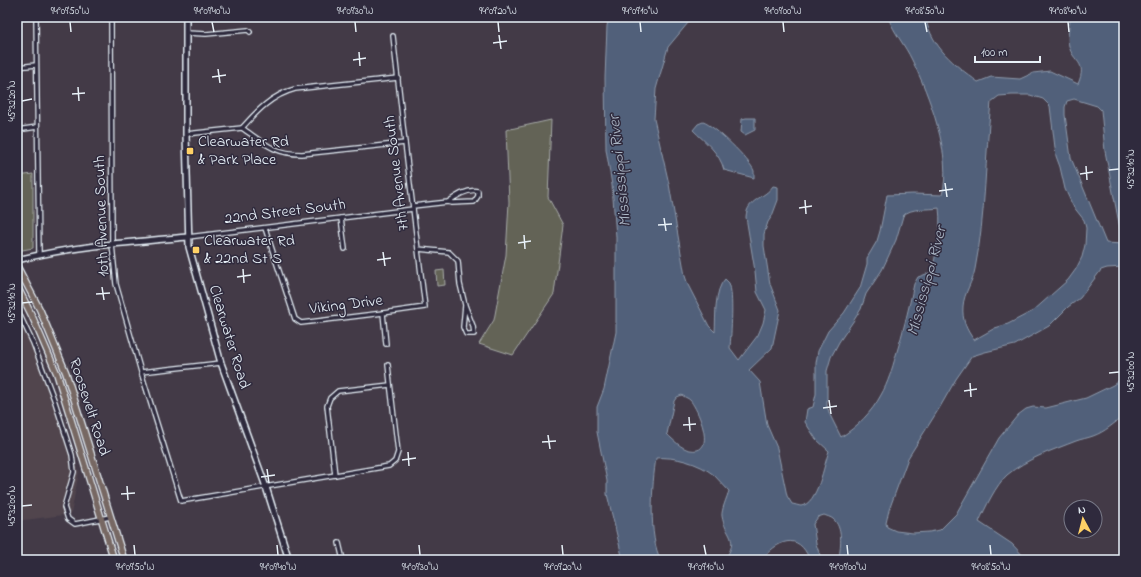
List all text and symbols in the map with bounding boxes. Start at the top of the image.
text: 94°09'50"W [51,4,89,19]
text: 94°09'40"W [194,4,231,19]
text: 94°09'30"W [337,4,374,19]
text: 94°09'20"W [479,4,517,19]
text: 94°09'10"W [622,4,658,19]
text: 94°09'00"W [765,4,802,19]
text: 94°08'50"W [905,4,945,19]
text: 94°08'40"W [1049,4,1087,19]
scale bar [975,38,1040,64]
text: 100 m [981,44,1008,62]
text: 45°32'20"N [5,80,20,122]
water label: Mississippi River [601,111,638,228]
street label: 7th Avenue South [378,114,416,232]
place label: Clearwater Rd & Park Place [198,130,289,172]
marker: Clearwater Rd & Park Place [185,146,195,156]
text: 45°32'10"N [1124,149,1139,189]
street label: 10th Avenue South [88,155,116,277]
street label: 22nd Street South [223,193,347,231]
water label: Mississippi River [900,221,954,338]
place label: Clearwater Rd & 22nd St S [204,229,295,271]
marker: Clearwater Rd & 22nd St S [191,245,201,255]
street label: Clearwater Road [202,282,256,392]
text: 45°32'10"N [5,283,20,323]
street label: Viking Drive [307,289,385,322]
text: 45°32'00"N [1124,352,1139,392]
street label: Roosevelt Road [62,355,116,459]
text: 45°32'00"N [5,486,20,526]
north arrow [1063,499,1103,539]
text: N [1077,502,1087,518]
text: 94°09'50"W [116,560,154,575]
text: 94°09'40"W [260,560,297,575]
text: 94°09'30"W [402,560,439,575]
text: 94°09'20"W [544,560,582,575]
text: 94°09'10"W [688,560,724,575]
text: 94°09'00"W [830,560,867,575]
text: 94°08'50"W [971,560,1011,575]

